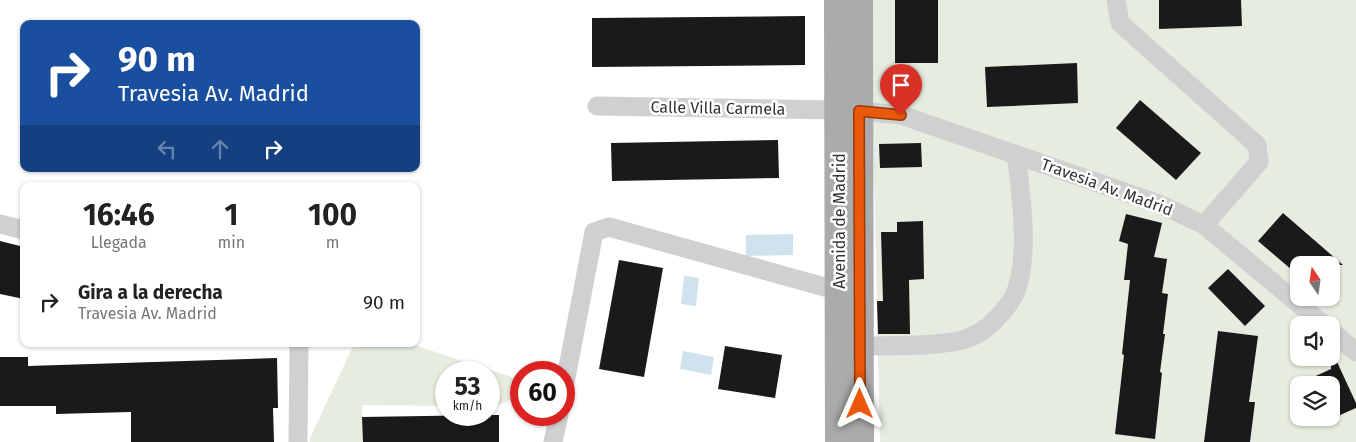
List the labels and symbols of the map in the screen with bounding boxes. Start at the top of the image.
pin [880,64,922,115]
street label: Calle Villa Carmela [651,97,785,119]
street label: Avenida de Madrid [830,153,849,289]
street label: Travesia Av. Madrid [1039,154,1175,220]
north arrow [1290,256,1340,306]
speed limit sign: 60 [510,361,575,426]
position arrow [833,377,885,429]

